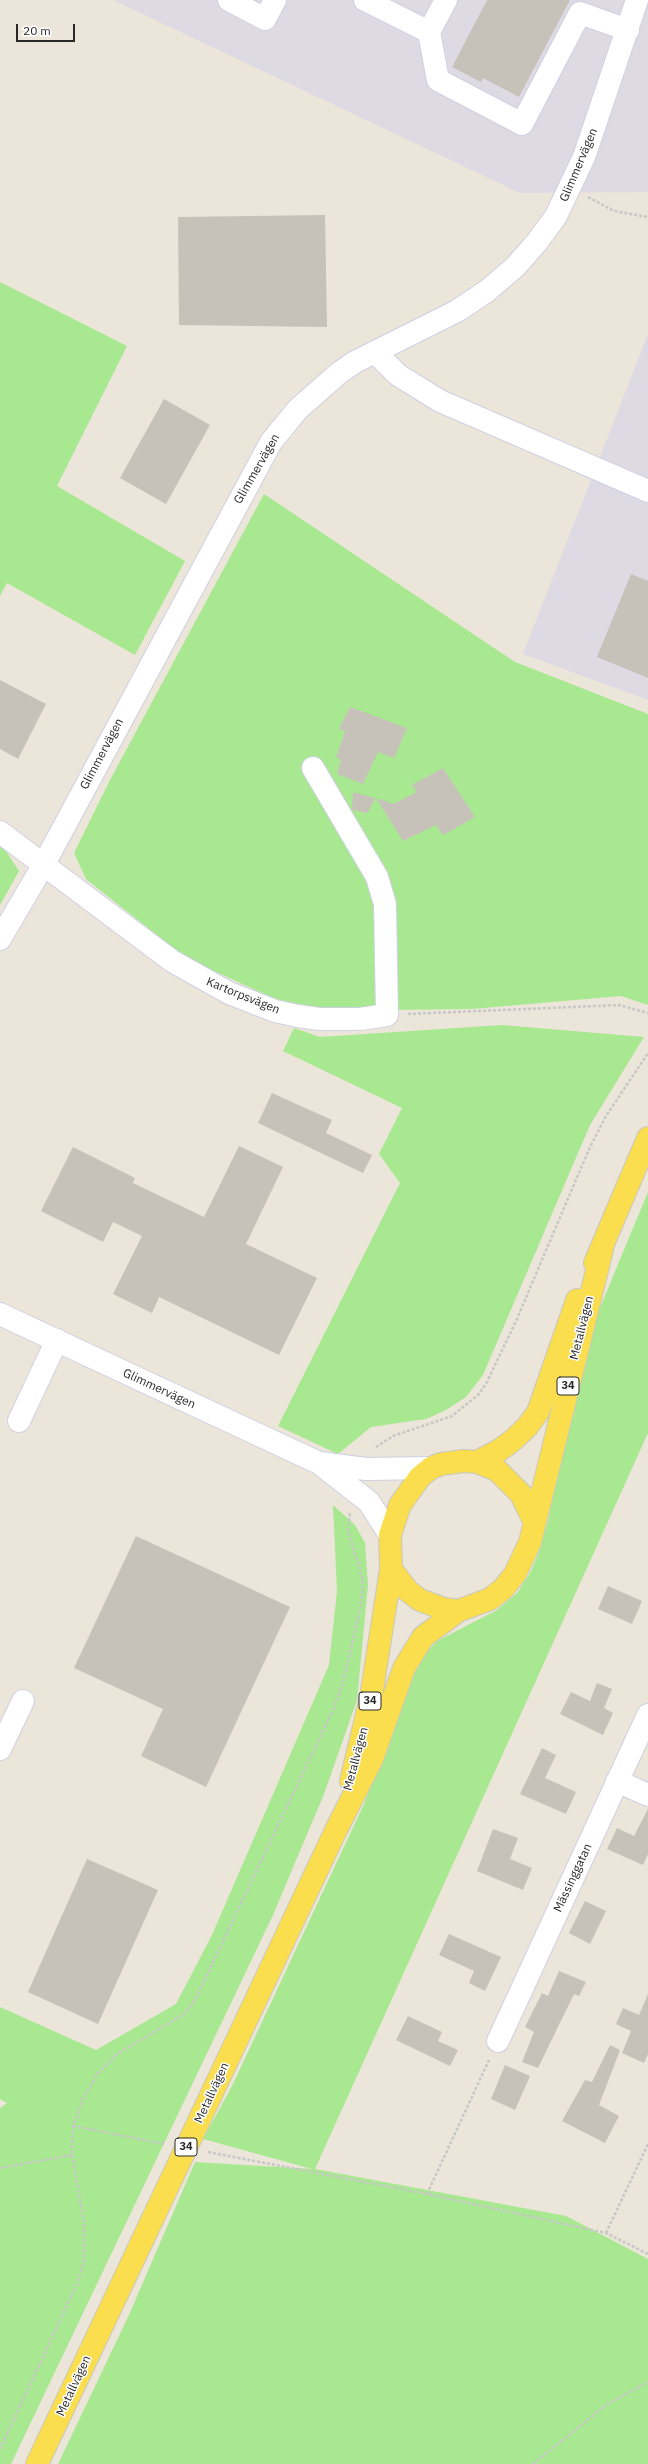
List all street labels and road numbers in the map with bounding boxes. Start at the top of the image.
street label: Glimmervägen [557,126,601,204]
street label: Glimmervägen [231,431,283,507]
street label: Glimmervägen [77,716,127,792]
street label: Kartorpsvägen [204,975,282,1017]
street label: Metallvägen [567,1295,597,1361]
street label: Glimmervägen [120,1366,198,1412]
road number: 34 [557,1377,579,1395]
road number: 34 [359,1692,381,1710]
street label: Metallvägen [341,1726,371,1792]
street label: Mässinggatan [551,1841,595,1915]
street label: Metallvägen [192,2060,232,2126]
road number: 34 [175,2138,197,2156]
street label: Metallvägen [54,2353,94,2419]

